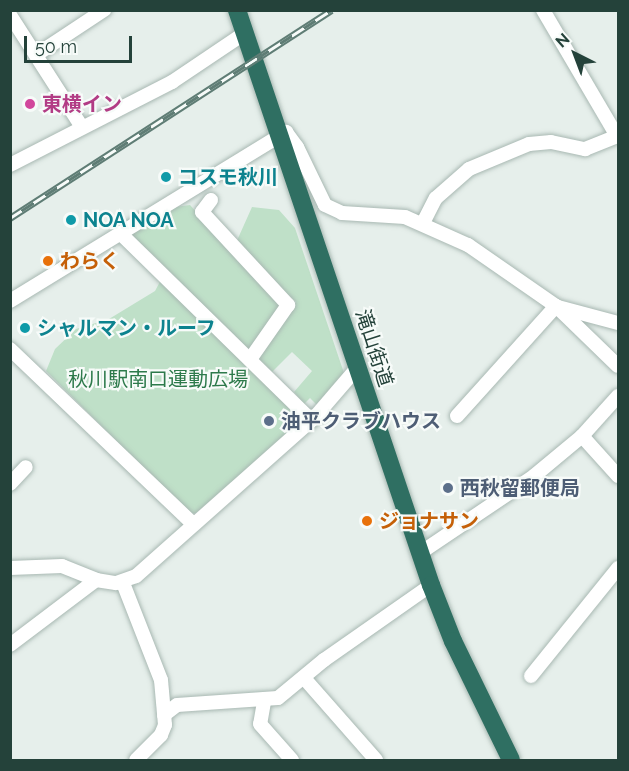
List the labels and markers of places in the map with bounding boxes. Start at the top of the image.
place label: 東横イン [42,92,122,116]
marker: 東横イン [23,97,37,111]
place label: コスモ秋川 [178,165,278,189]
marker: コスモ秋川 [159,170,173,184]
place label: NOA NOA [83,208,174,232]
marker: NOA NOA [64,213,78,227]
place label: わらく [60,249,120,273]
marker: わらく [41,254,55,268]
place label: シャルマン・ルーフ [37,316,217,340]
marker: シャルマン・ルーフ [18,321,32,335]
place label: 油平クラブハウス [281,409,441,433]
marker: 油平クラブハウス [262,414,276,428]
place label: 西秋留郵便局 [460,476,580,500]
marker: 西秋留郵便局 [441,481,455,495]
place label: ジョナサン [379,509,479,533]
marker: ジョナサン [360,514,374,528]

